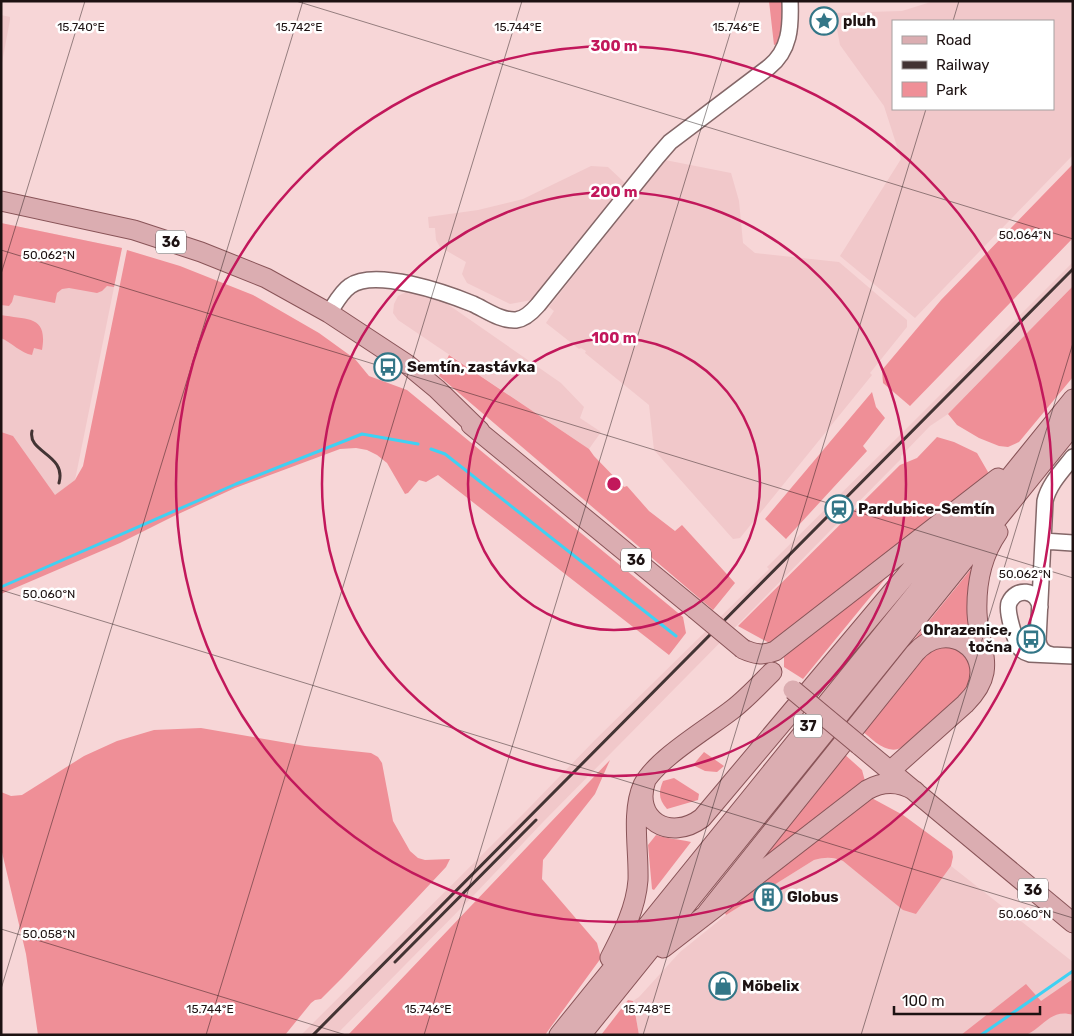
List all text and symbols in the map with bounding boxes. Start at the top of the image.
place icon: pluh [809,6,839,36]
place label: pluh [843,12,876,30]
text: 15.740°E [57,20,105,34]
text: 15.742°E [276,20,323,34]
text: 15.744°E [494,20,542,34]
text: 15.746°E [712,20,760,34]
legend [892,20,1054,110]
text: Road [936,31,972,49]
text: 300 m [590,37,638,55]
text: Railway [936,56,990,74]
text: Park [936,81,967,99]
text: 200 m [590,183,638,201]
text: 50.064°N [999,228,1051,242]
road number: 36 [156,230,186,253]
text: 50.062°N [23,248,75,262]
text: 100 m [592,329,636,347]
bus stop icon: Semtín, zastávka [373,352,403,382]
place label: Semtín, zastávka [407,358,535,376]
centre of rings [605,475,623,493]
station icon: Pardubice-Semtín [824,494,854,524]
place label: Pardubice-Semtín [858,500,995,518]
road number: 36 [621,548,651,572]
text: 50.062°N [999,567,1051,581]
text: 50.060°N [23,587,75,601]
place label: Ohrazenice, točna [923,621,1012,656]
bus stop icon: Ohrazenice, točna [1016,624,1046,654]
road number: 37 [794,714,822,738]
road number: 36 [1018,878,1048,902]
building icon: Globus [753,882,783,912]
place label: Globus [787,888,839,906]
text: 50.060°N [999,907,1051,921]
text: 50.058°N [23,927,75,941]
shop icon: Möbelix [708,971,738,1001]
place label: Möbelix [742,977,800,995]
scale bar [894,984,1040,1016]
text: 100 m [902,992,944,1010]
text: 15.744°E [186,1002,234,1016]
text: 15.746°E [404,1002,452,1016]
text: 15.748°E [623,1002,671,1016]

